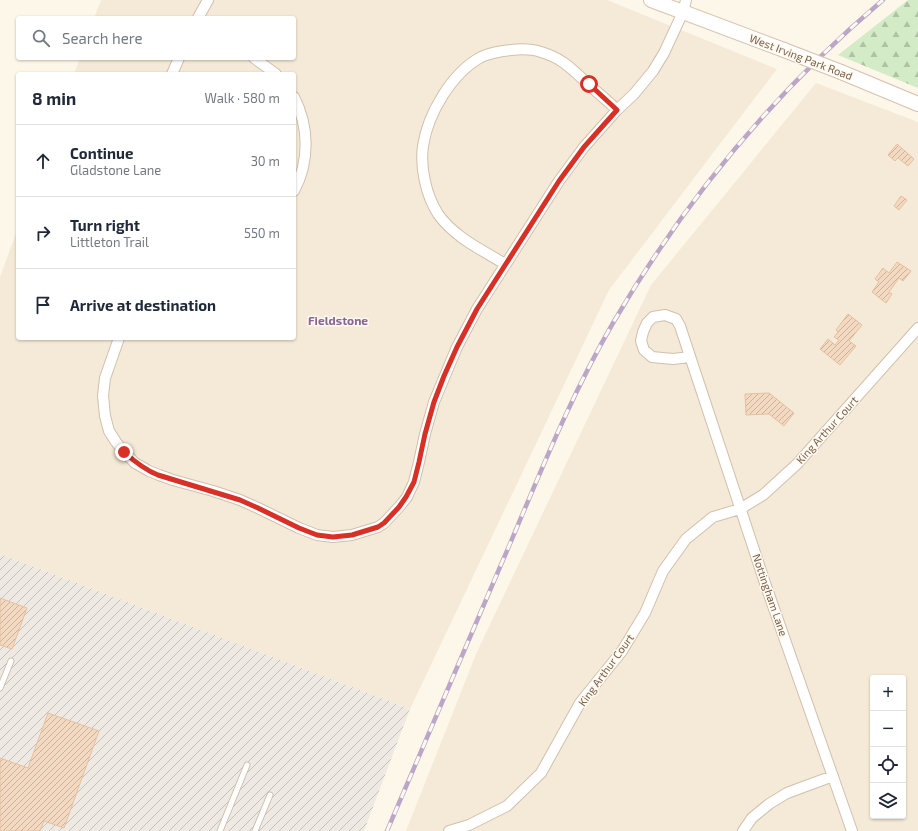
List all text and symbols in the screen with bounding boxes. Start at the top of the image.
search box [16,16,296,60]
icon: search [30,27,52,49]
text: Search here [62,29,143,47]
street label: West Irving Park Road [748,31,855,82]
route start [580,75,598,93]
text: 8 min [32,88,76,108]
text: Walk · 580 m [204,90,280,106]
text: Continue [70,144,133,162]
icon: ahead [32,150,54,172]
text: 30 m [251,153,280,169]
text: Gladstone Lane [70,162,161,178]
text: Turn right [70,216,140,234]
icon: right [32,222,54,244]
text: 550 m [244,225,280,241]
text: Littleton Trail [70,234,149,250]
icon: arrive [32,294,54,316]
text: Arrive at destination [70,296,216,314]
district label: Fieldstone [308,313,368,327]
street label: King Arthur Court [793,393,860,466]
route end [115,443,133,461]
street label: Nottingham Lane [750,552,791,638]
street label: King Arthur Court [575,631,636,708]
map controls [870,675,906,819]
button: + [870,675,906,711]
button: − [870,711,906,747]
button: locate [870,747,906,783]
button: layers [870,783,906,819]

